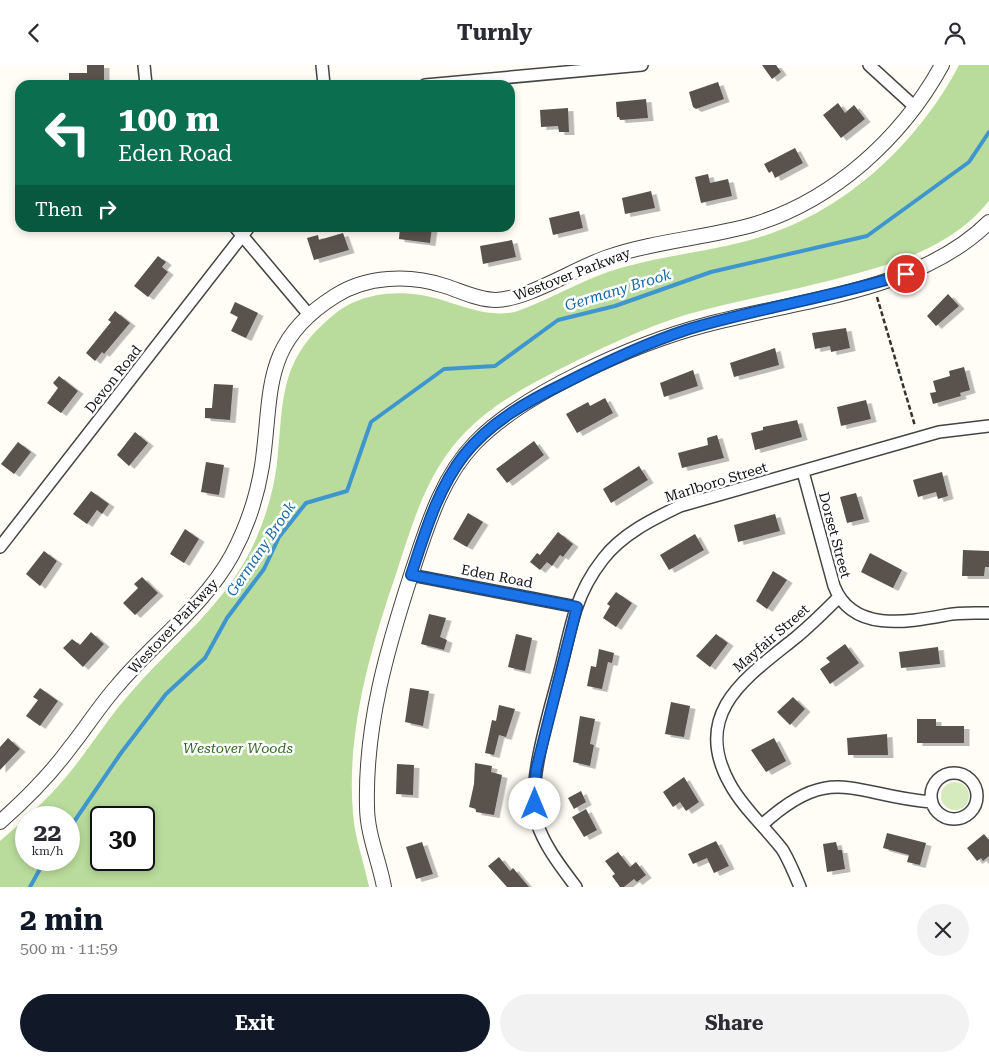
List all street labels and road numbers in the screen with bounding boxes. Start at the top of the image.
street label: Westover Parkway [511,244,633,304]
street label: Devon Road [82,342,145,416]
street label: Marlboro Street [663,459,769,505]
street label: Dorset Street [816,490,854,580]
street label: Eden Road [460,561,534,591]
street label: Westover Parkway [125,575,222,677]
street label: Mayfair Street [730,601,812,675]

